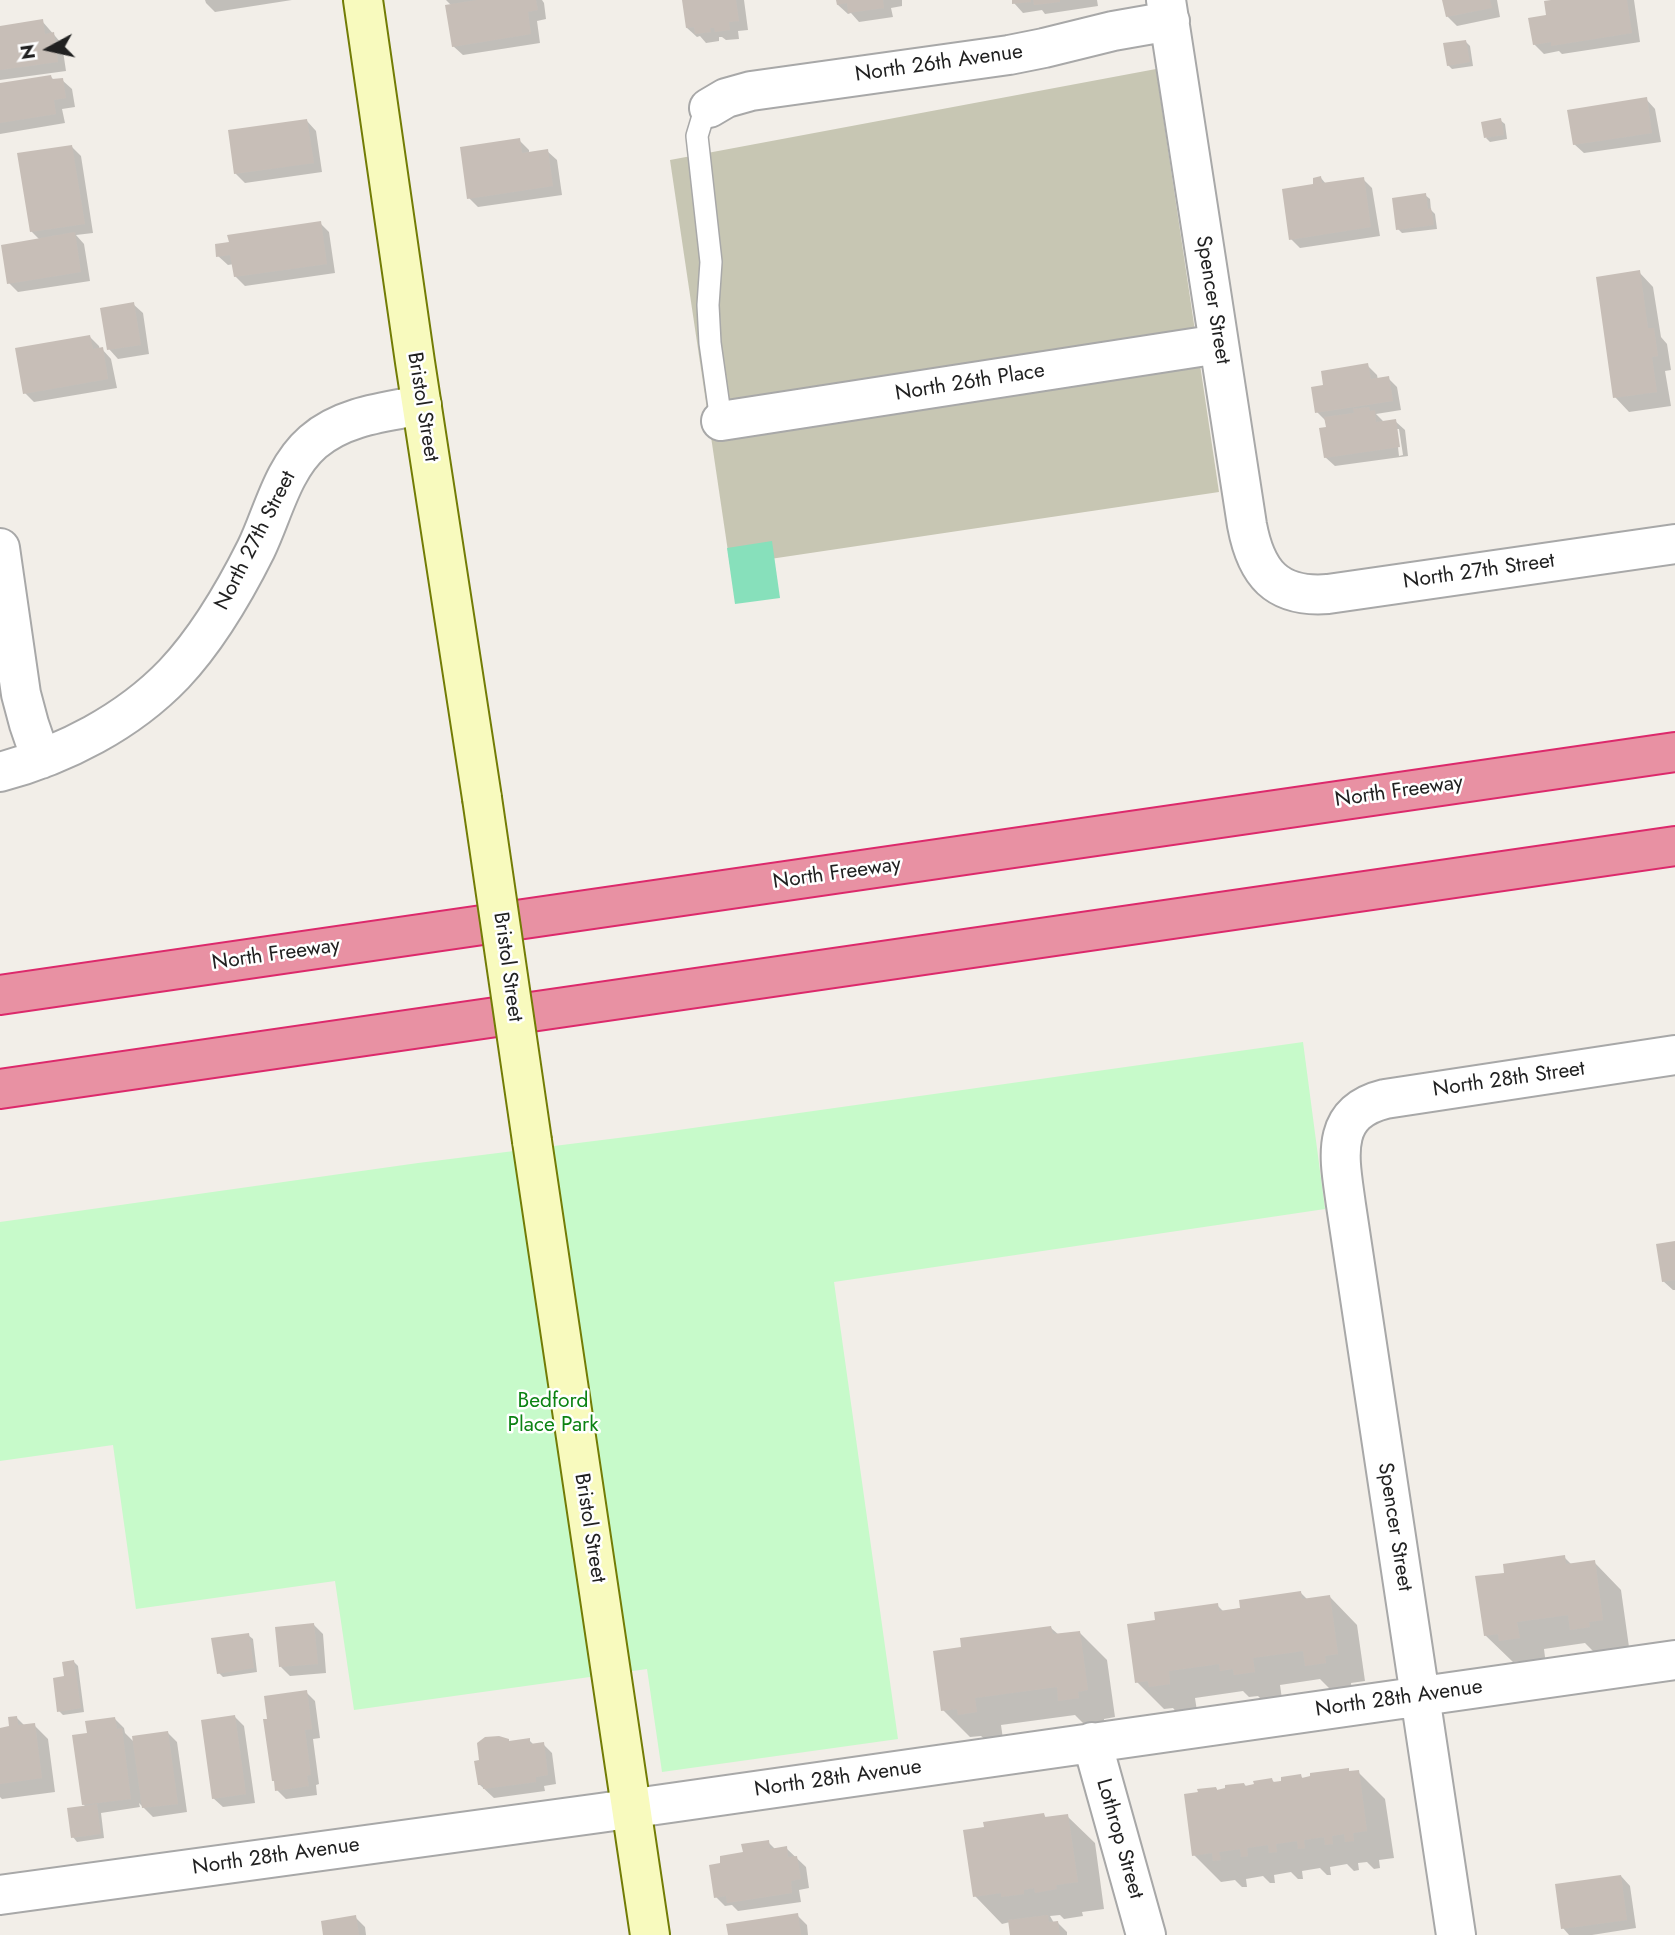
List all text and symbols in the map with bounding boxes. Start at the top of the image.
north arrow [14,14,84,84]
street label: North 26th Avenue [854,40,1024,88]
text: N [13,43,42,61]
street label: Spencer Street [1189,234,1235,366]
street label: Bristol Street [401,350,443,464]
street label: North 26th Place [893,359,1047,407]
street label: North 27th Street [210,467,302,615]
street label: North 27th Street [1402,549,1556,595]
street label: North Freeway [1333,771,1465,813]
street label: North Freeway [771,853,903,895]
street label: Bristol Street [487,910,527,1024]
street label: North Freeway [210,934,342,976]
street label: North 28th Street [1431,1057,1587,1103]
park label: Bedford Place Park [507,1389,599,1439]
street label: Spencer Street [1371,1461,1417,1593]
street label: Bristol Street [568,1471,610,1585]
street label: North 28th Avenue [1314,1675,1484,1723]
street label: North 28th Avenue [753,1755,923,1803]
street label: Lothrop Street [1090,1776,1148,1902]
street label: North 28th Avenue [191,1833,361,1881]

